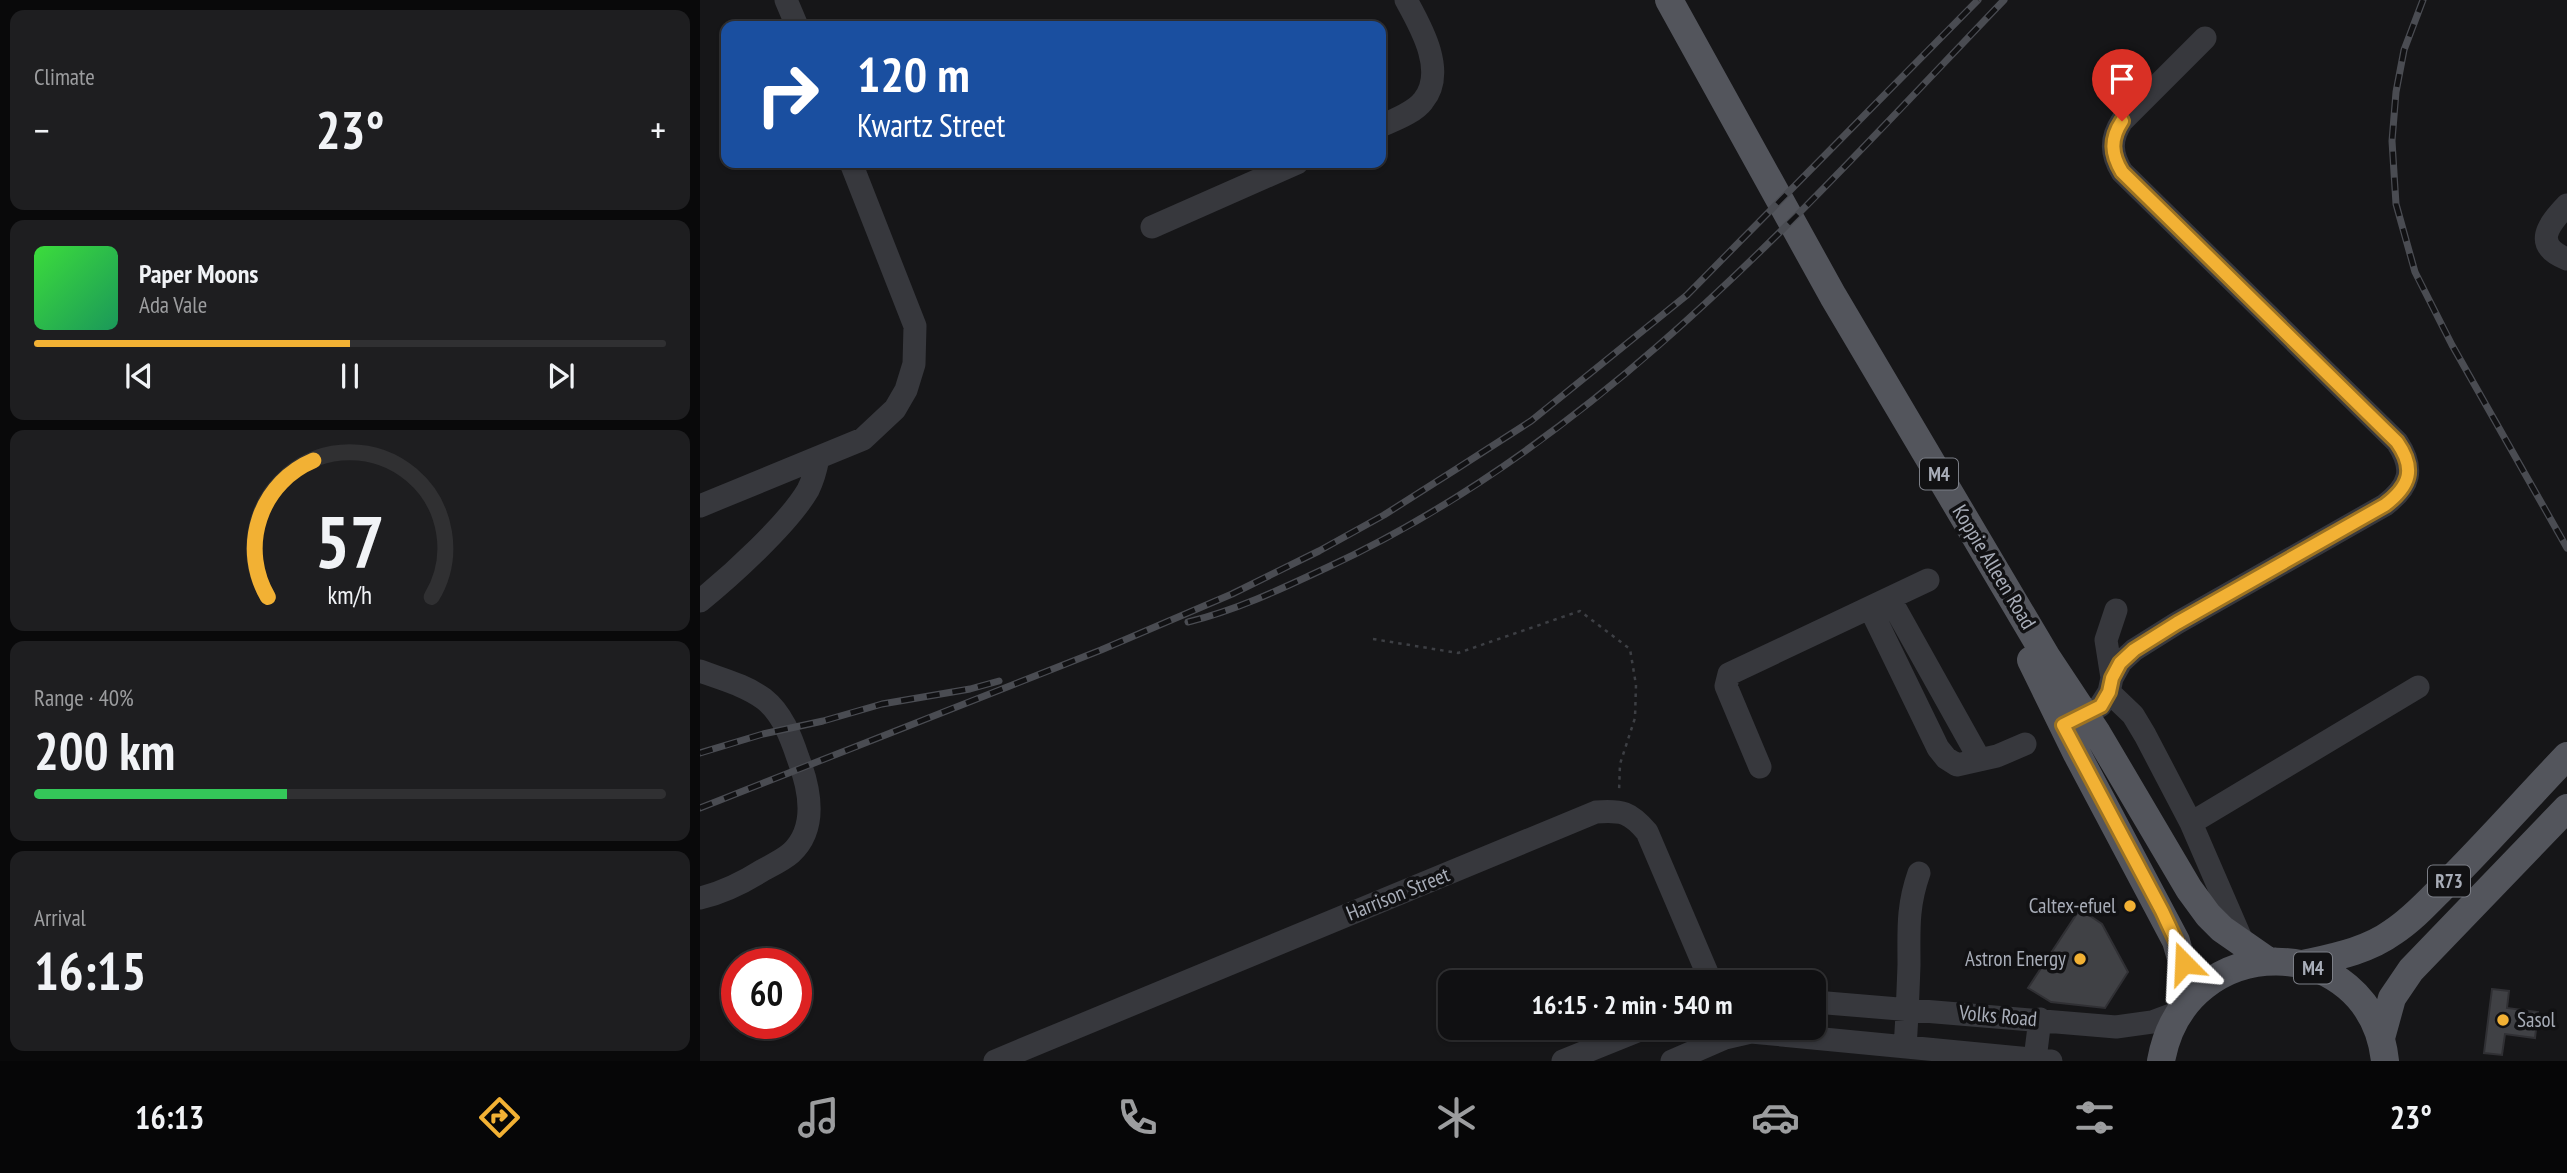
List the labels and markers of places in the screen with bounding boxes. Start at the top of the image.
pin [2092,49,2152,121]
place label: Caltex-efuel [2029,892,2116,919]
marker: Caltex-efuel [2122,898,2138,914]
place label: Astron Energy [1965,945,2066,972]
marker: Astron Energy [2072,951,2088,967]
place label: Sasol [2517,1006,2556,1033]
marker: Sasol [2495,1012,2511,1028]

